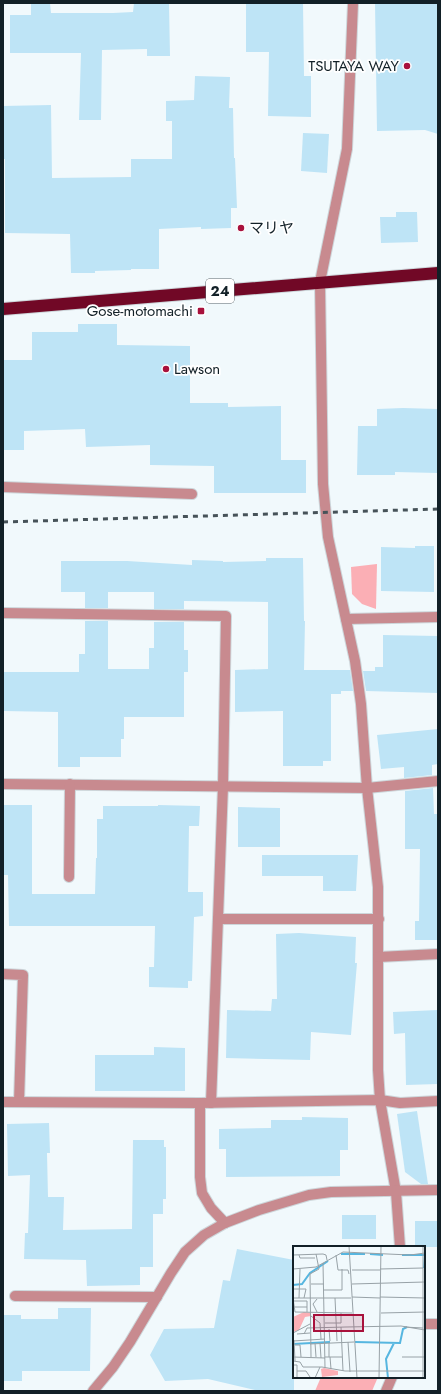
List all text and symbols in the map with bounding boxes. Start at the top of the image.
place label: TSUTAYA WAY [308,55,400,77]
marker: TSUTAYA WAY [402,61,412,71]
place label: マリヤ [249,217,294,239]
marker: マリヤ [236,223,246,233]
road number: 24 [206,279,234,303]
place label: Gose-motomachi [87,300,193,322]
marker: Gose-motomachi [196,306,206,316]
place label: Lawson [174,358,220,380]
marker: Lawson [161,364,171,374]
inset map [293,1246,425,1378]

